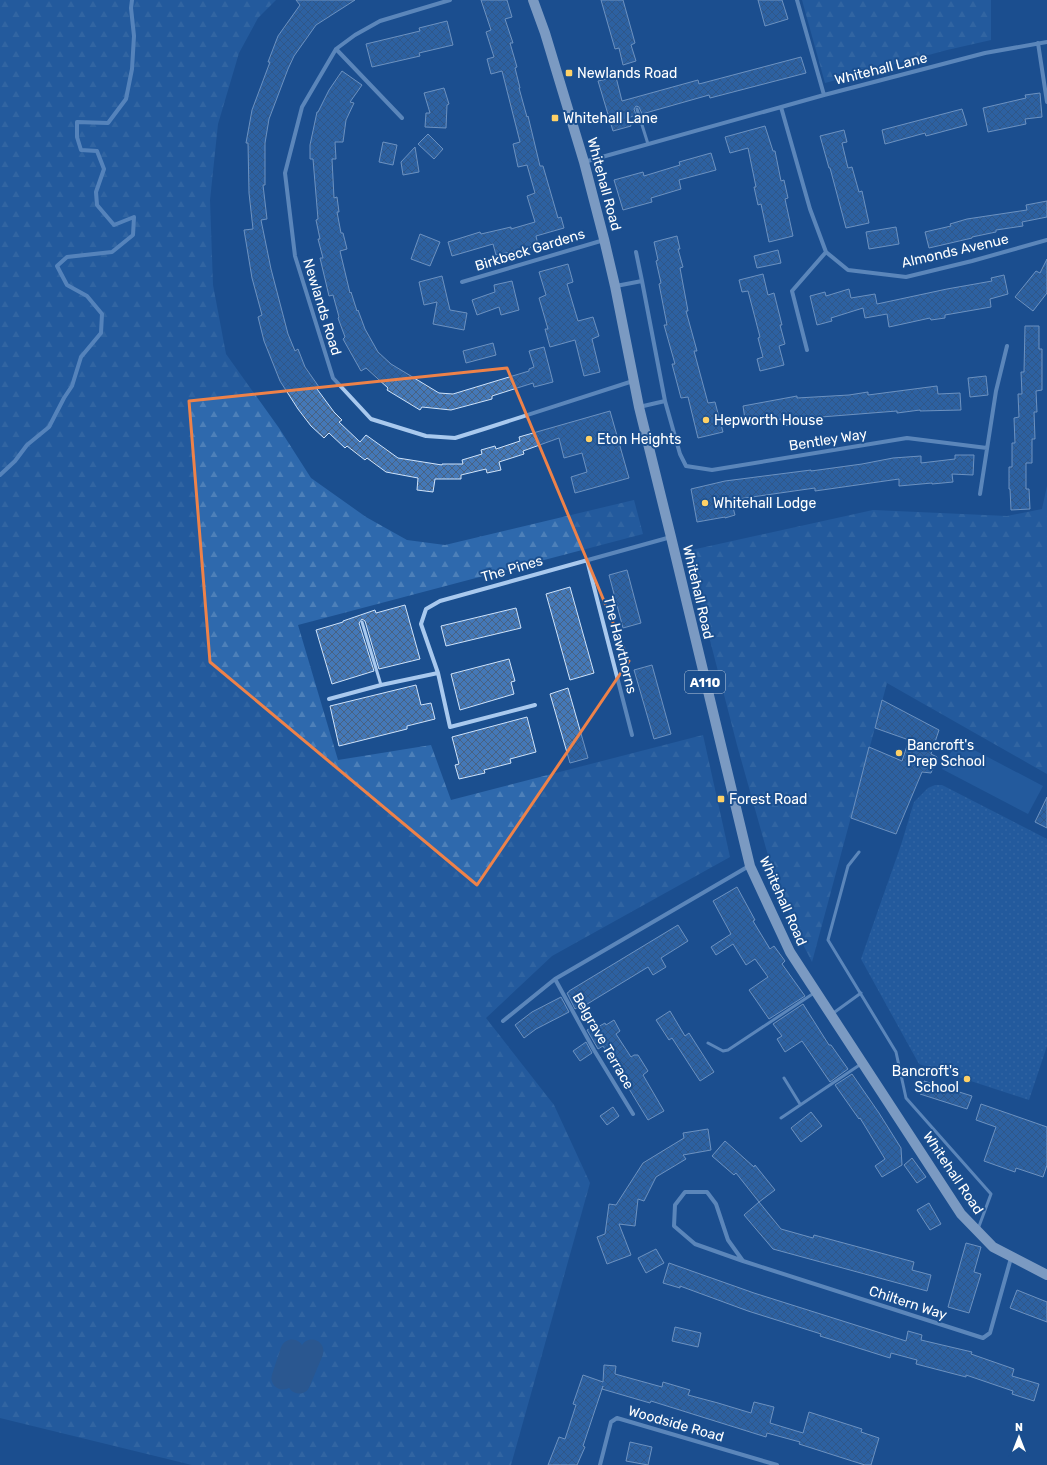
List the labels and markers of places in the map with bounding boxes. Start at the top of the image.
place label: Newlands Road [577,65,677,82]
marker: Newlands Road [564,68,574,78]
place label: Whitehall Lane [563,110,658,127]
marker: Whitehall Lane [550,113,560,123]
place label: Hepworth House [714,412,823,429]
marker: Hepworth House [701,415,711,425]
place label: Eton Heights [597,431,681,448]
marker: Eton Heights [584,434,594,444]
place label: Whitehall Lodge [713,495,816,512]
marker: Whitehall Lodge [700,498,710,508]
place label: Bancroft's Prep School [907,737,985,770]
marker: Bancroft's Prep School [894,748,904,758]
place label: Forest Road [729,791,807,808]
marker: Forest Road [716,794,726,804]
place label: Bancroft's School [892,1063,959,1096]
marker: Bancroft's School [962,1074,972,1084]

